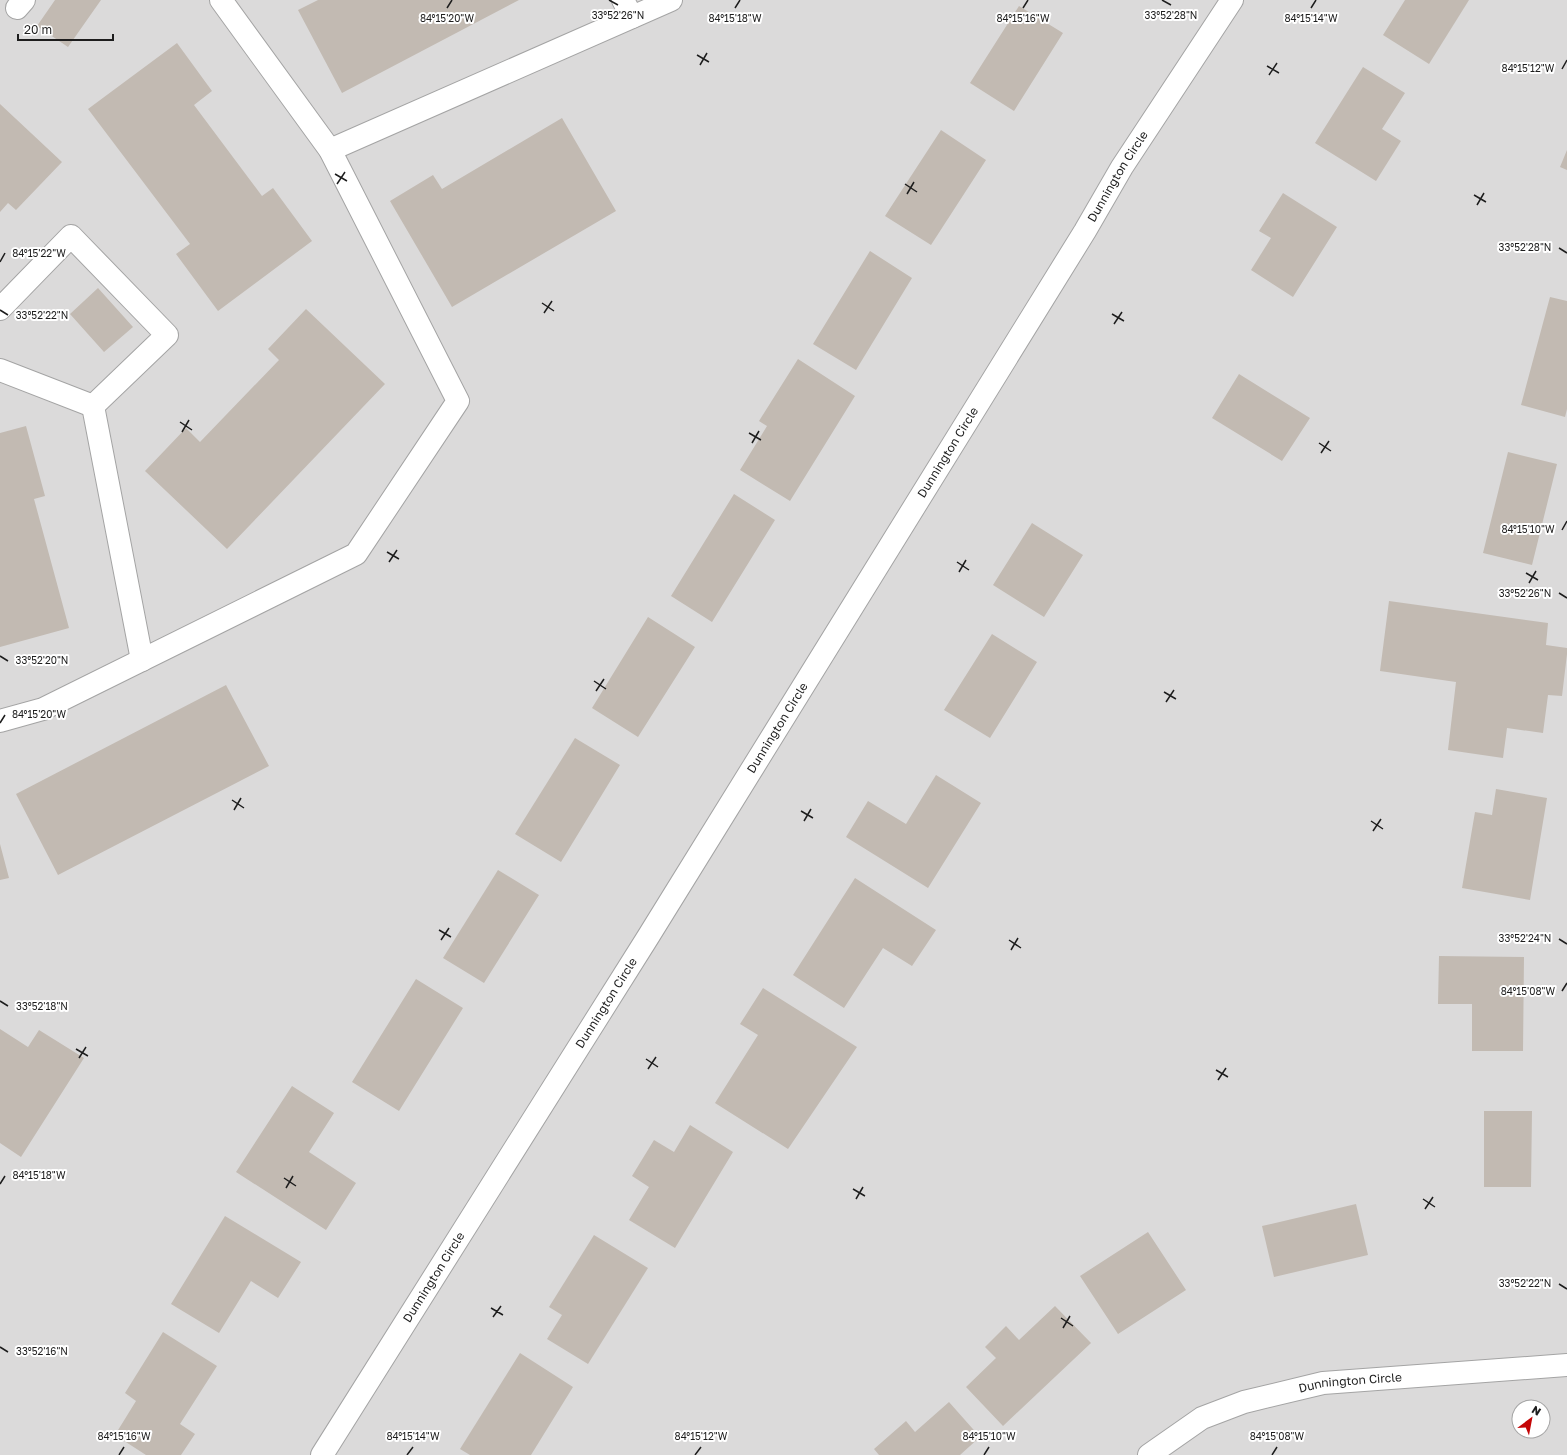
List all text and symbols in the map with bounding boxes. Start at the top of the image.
text: 33°52'26"N [592,9,644,21]
text: 33°52'28"N [1145,9,1197,21]
text: 84°15'20"W [420,12,474,24]
text: 84°15'18"W [708,12,762,24]
text: 84°15'16"W [996,12,1050,24]
text: 84°15'14"W [1284,12,1338,24]
scale bar [18,16,113,42]
text: 20 m [24,22,52,37]
text: 84°15'12"W [1502,62,1555,74]
street label: Dunnington Circle [1084,128,1151,224]
text: 33°52'28"N [1499,241,1551,253]
text: 84°15'22"W [12,247,66,259]
text: 33°52'22"N [16,309,68,321]
street label: Dunnington Circle [914,404,981,500]
text: 84°15'10"W [1501,523,1555,535]
text: 33°52'26"N [1499,587,1551,599]
text: 33°52'20"N [16,654,68,666]
street label: Dunnington Circle [743,679,811,776]
text: 84°15'20"W [12,708,66,720]
text: 33°52'24"N [1499,932,1551,944]
street label: Dunnington Circle [572,955,640,1051]
text: 84°15'08"W [1501,985,1556,997]
text: 33°52'18"N [16,1000,68,1012]
text: 84°15'18"W [12,1169,66,1181]
street label: Dunnington Circle [399,1229,468,1325]
text: 33°52'22"N [1499,1277,1551,1289]
text: 33°52'16"N [16,1345,68,1357]
street label: Dunnington Circle [1297,1369,1403,1396]
north arrow [1511,1399,1551,1439]
text: N [1530,1402,1544,1418]
text: 84°15'16"W [97,1430,151,1442]
text: 84°15'14"W [386,1430,440,1442]
text: 84°15'12"W [675,1430,728,1442]
text: 84°15'10"W [962,1430,1016,1442]
text: 84°15'08"W [1250,1430,1305,1442]

